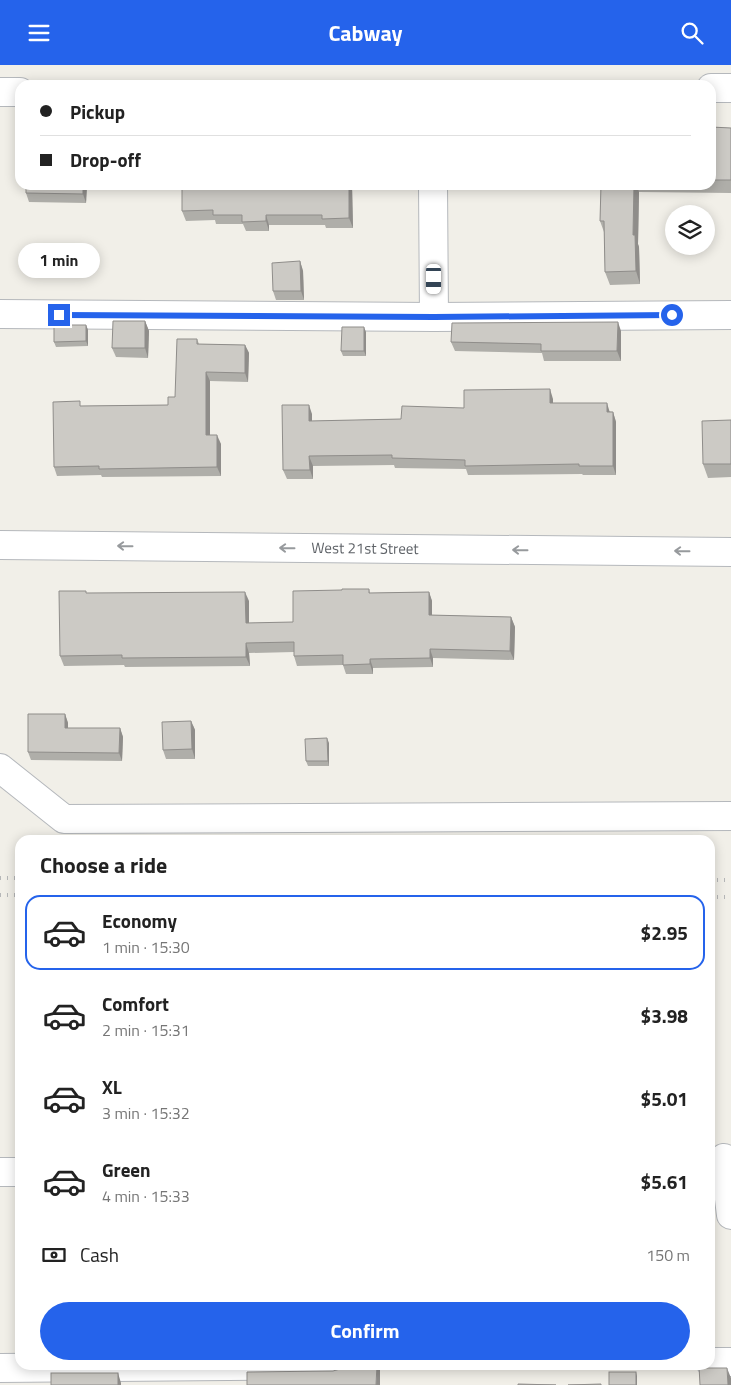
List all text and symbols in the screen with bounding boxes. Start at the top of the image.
text: Cabway [328,16,403,50]
icon: menu [25,19,53,47]
icon: search [678,19,706,47]
text: Pickup [70,97,125,126]
text: Drop-off [70,145,141,174]
map controls [665,205,715,255]
button: layers [665,205,715,255]
callout: 1 min [18,243,100,277]
text: 1 min [40,248,78,272]
car [426,264,441,294]
route end [48,304,70,326]
route start [661,304,683,326]
street label: West 21st Street [311,536,419,560]
one-way arrow [117,541,134,551]
one-way arrow [280,543,296,553]
one-way arrow [512,545,528,555]
one-way arrow [675,547,691,556]
text: Choose a ride [40,848,167,882]
text: Economy [102,906,177,935]
icon: car [42,910,87,955]
text: $2.95 [641,918,688,947]
text: 1 min · 15:30 [102,935,190,959]
text: Comfort [102,989,169,1018]
icon: car [42,993,87,1038]
text: $3.98 [641,1001,688,1030]
text: 2 min · 15:31 [102,1018,190,1042]
text: XL [102,1072,122,1101]
icon: car [42,1076,87,1121]
text: $5.01 [641,1084,688,1113]
text: 3 min · 15:32 [102,1101,190,1125]
text: Green [102,1155,151,1184]
icon: car [42,1159,87,1204]
text: $5.61 [641,1167,688,1196]
text: 4 min · 15:33 [102,1184,190,1208]
text: Cash [80,1240,119,1269]
icon: cash [40,1241,68,1269]
text: 150 m [646,1243,690,1267]
button: Confirm [40,1302,690,1360]

